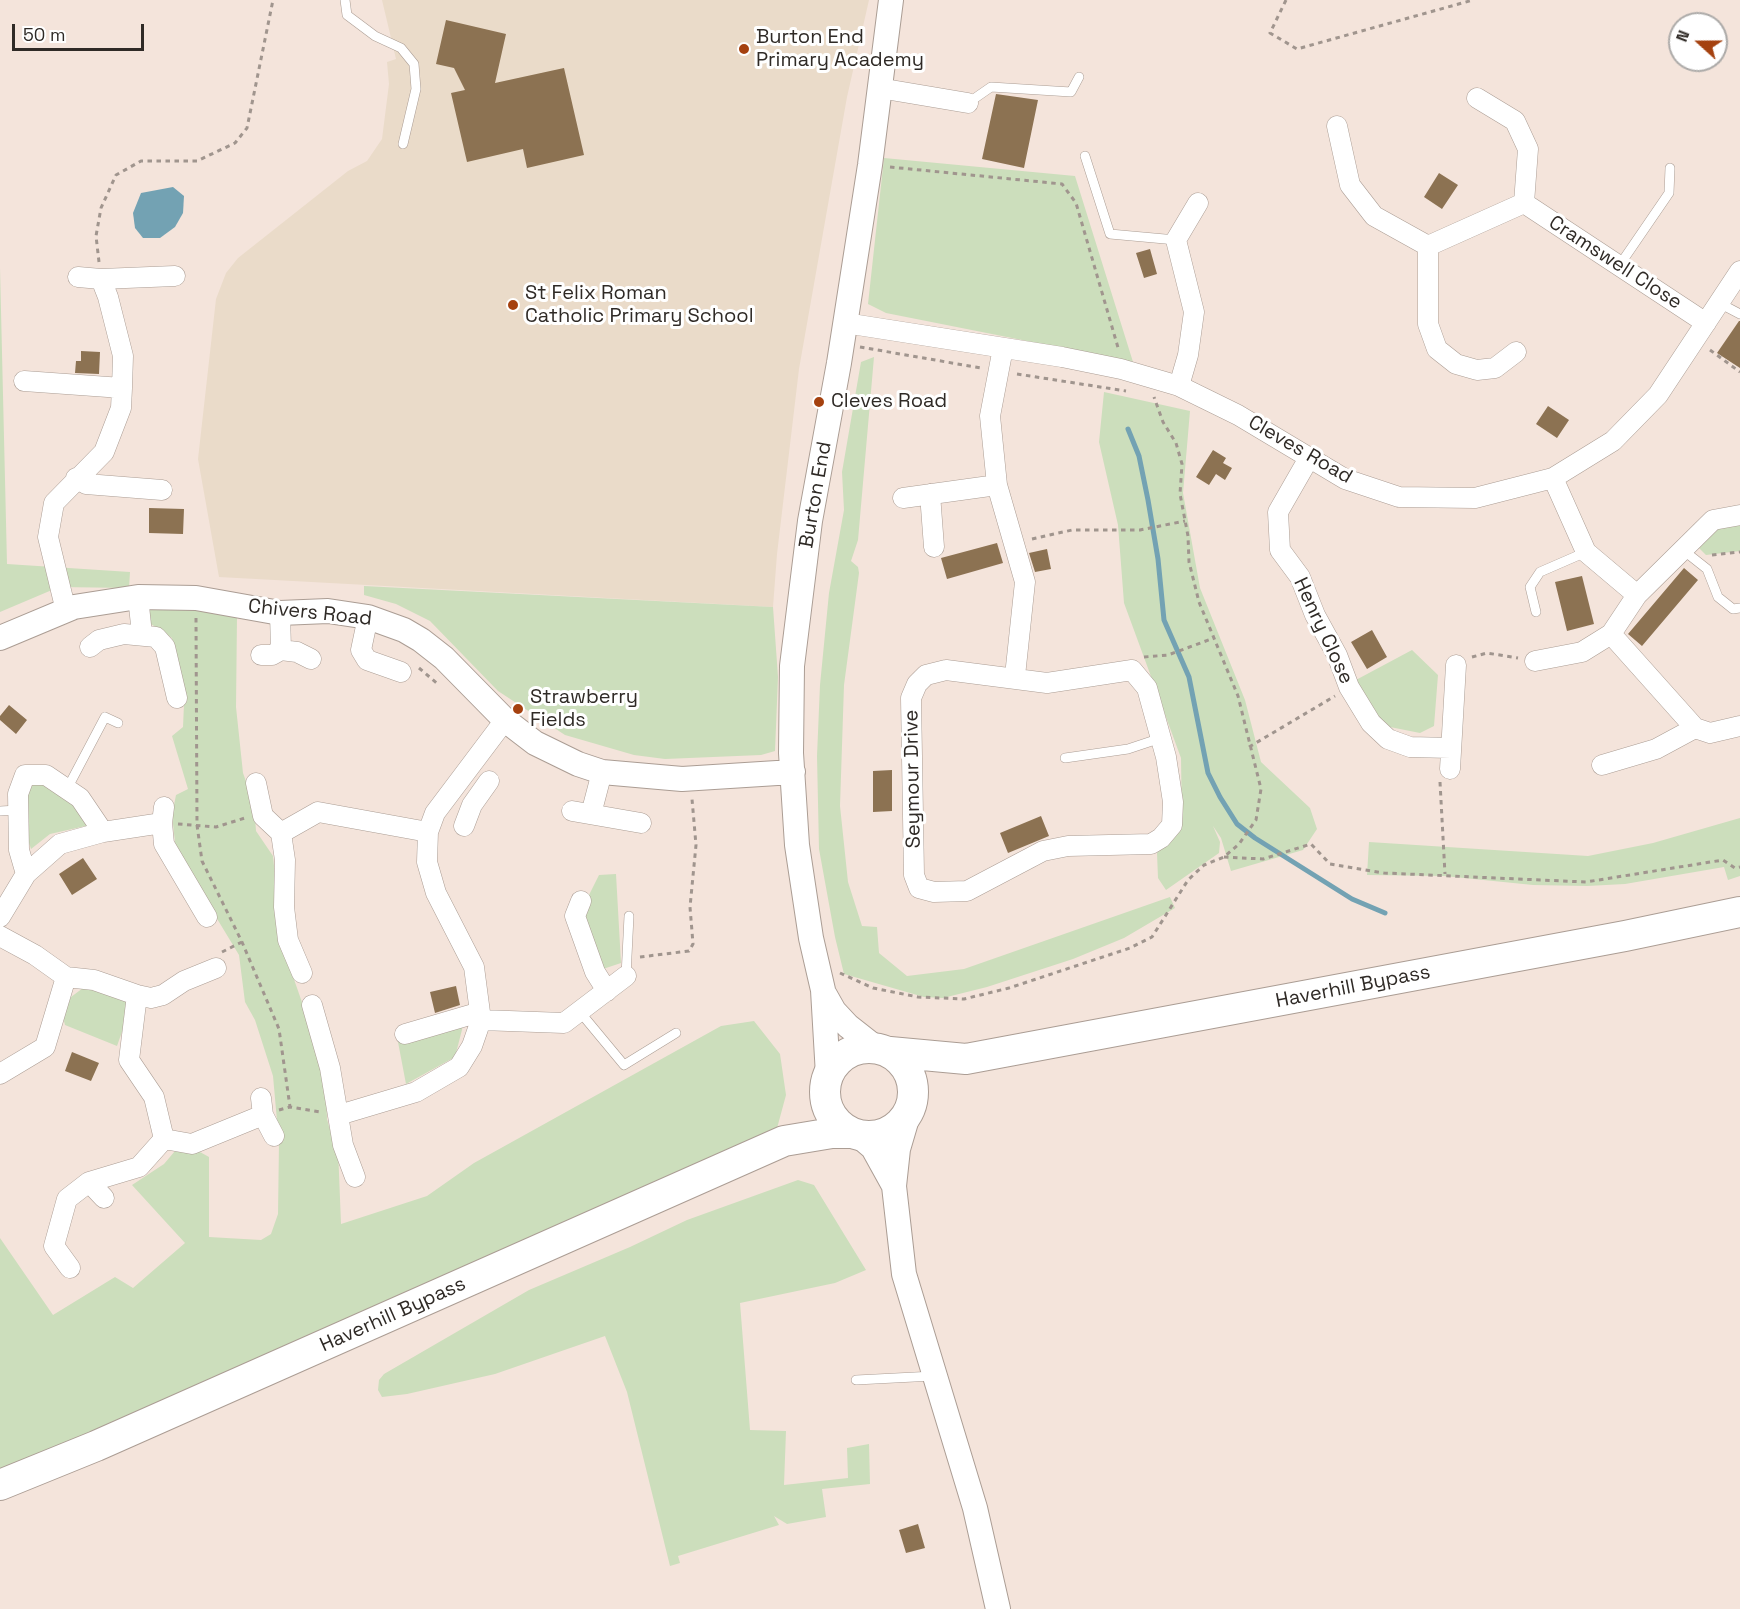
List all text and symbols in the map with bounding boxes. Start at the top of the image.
scale bar [15,12,147,50]
north arrow [1668,12,1728,72]
text: 50 m [23,23,65,46]
place label: Burton End Primary Academy [756,26,924,73]
text: N [1671,27,1694,45]
marker: Burton End Primary Academy [737,42,751,56]
street label: Cramswell Close [1544,211,1686,315]
place label: St Felix Roman Catholic Primary School [525,282,754,329]
marker: St Felix Roman Catholic Primary School [506,298,520,312]
place label: Cleves Road [831,390,947,414]
marker: Cleves Road [812,395,826,409]
street label: Cleves Road [1244,411,1356,489]
street label: Burton End [795,440,837,550]
street label: Henry Close [1288,574,1358,688]
street label: Chivers Road [247,595,373,631]
place label: Strawberry Fields [530,686,638,733]
marker: Strawberry Fields [511,702,525,716]
street label: Seymour Drive [900,709,926,849]
street label: Haverhill Bypass [1274,960,1432,1014]
street label: Haverhill Bypass [317,1272,469,1358]

